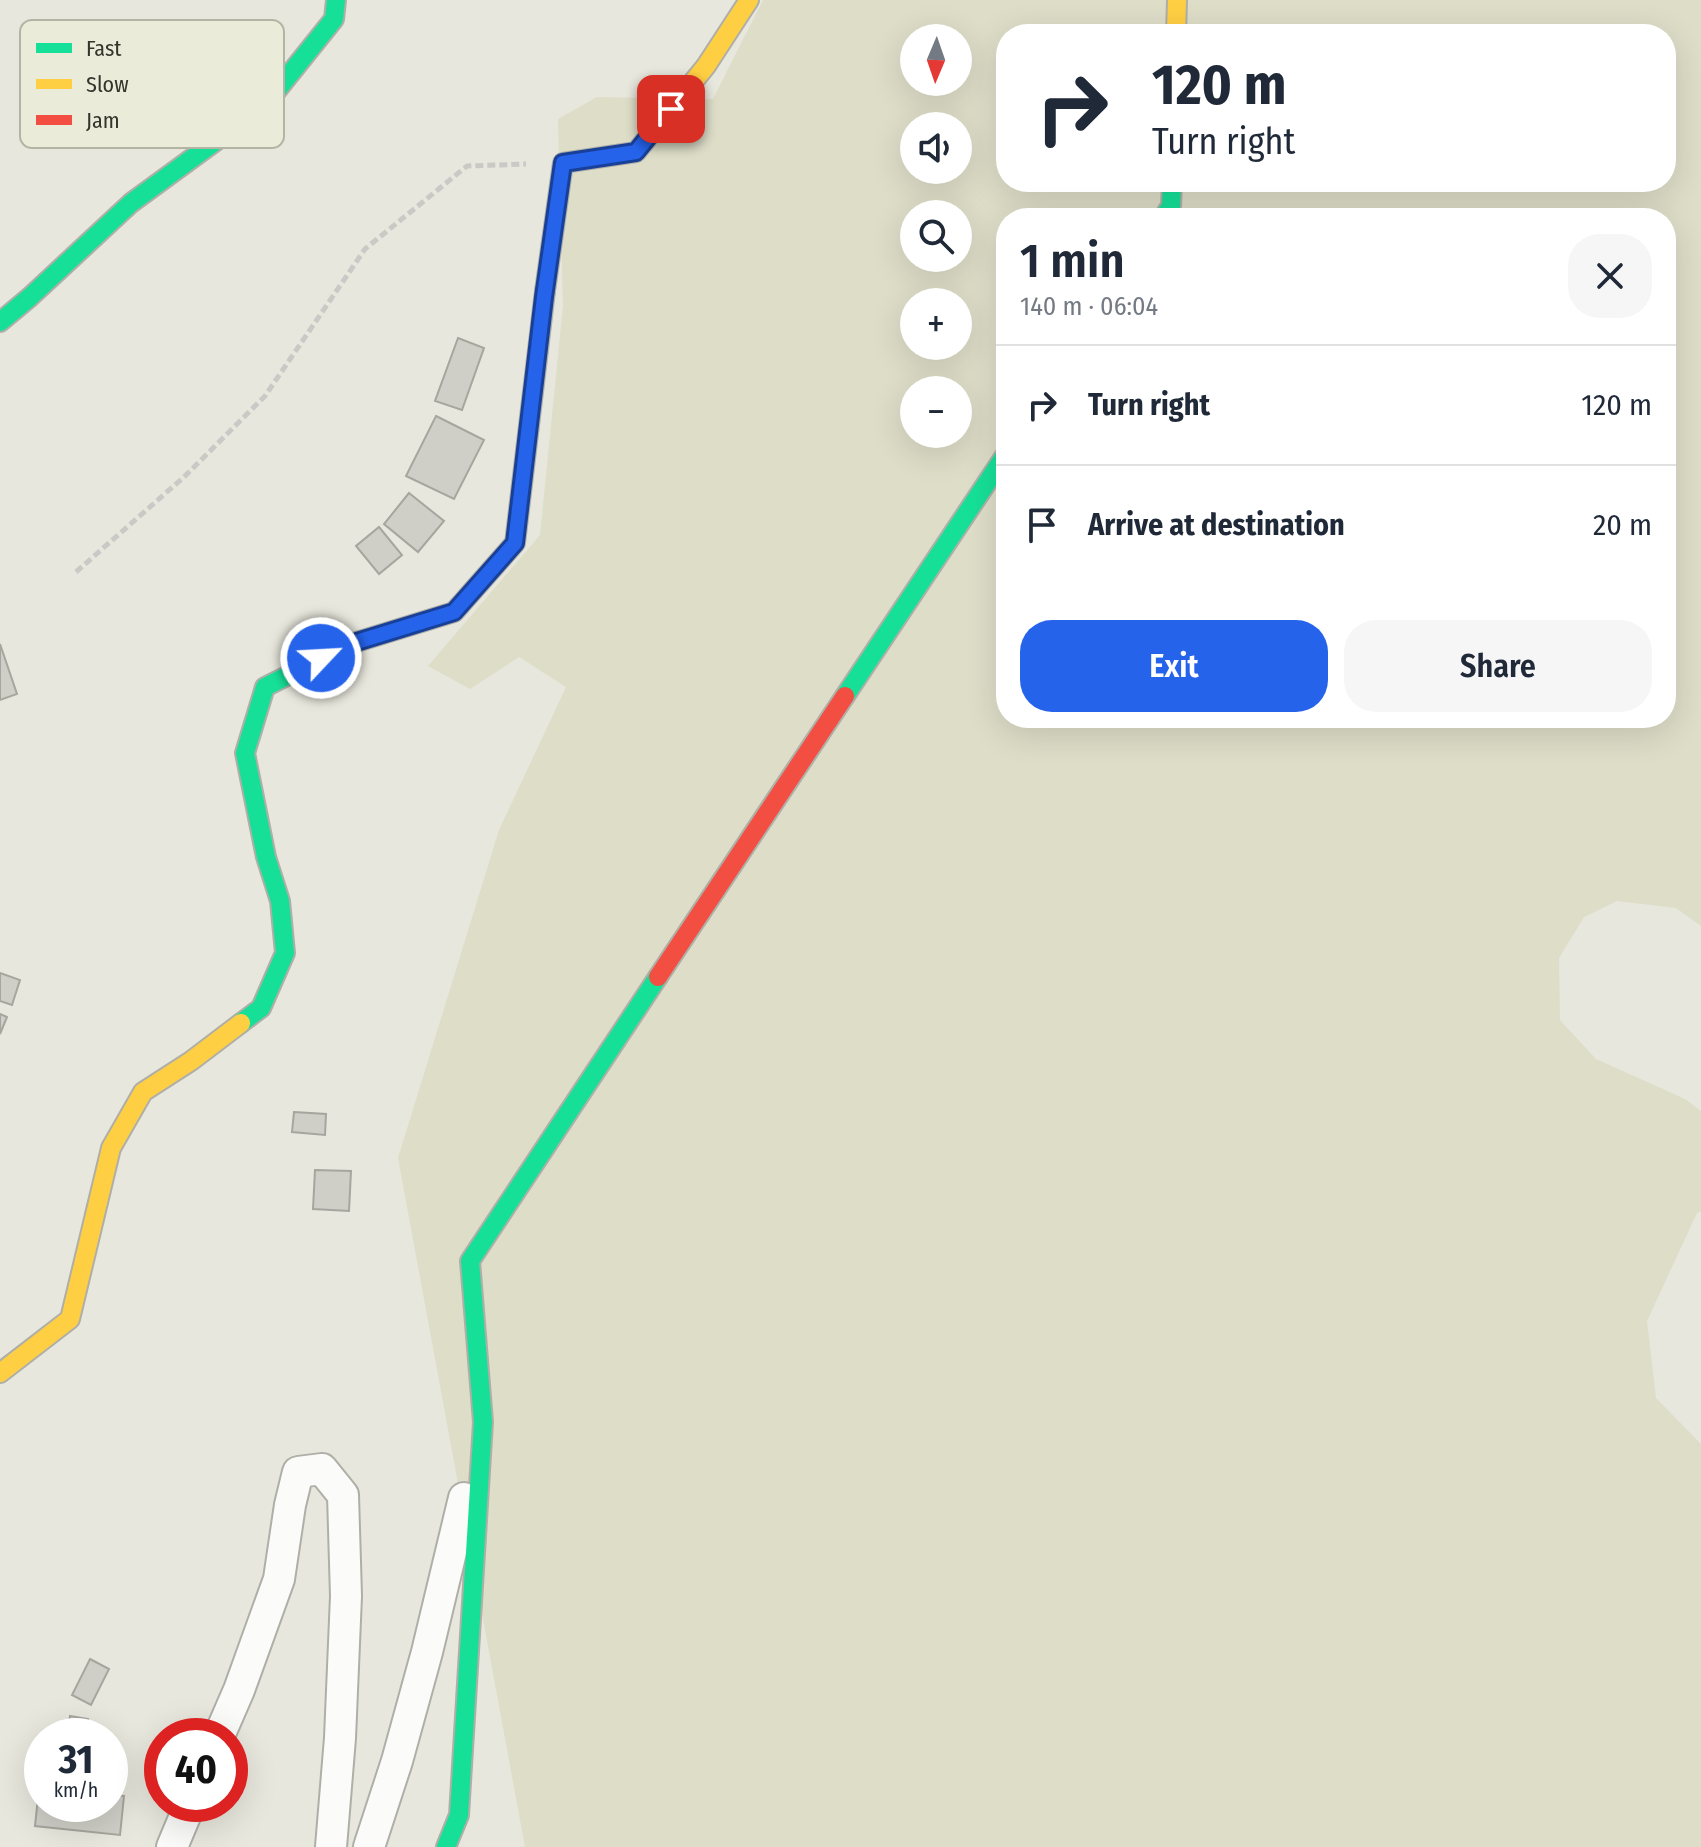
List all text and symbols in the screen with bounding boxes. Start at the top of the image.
legend [20,20,284,148]
north arrow [900,24,972,96]
map controls [900,24,972,448]
text: Fast [86,35,122,62]
text: 120 m [1152,52,1287,119]
icon: right [1020,56,1124,160]
text: Slow [86,71,129,98]
pin [637,75,705,143]
icon: arrive [649,87,693,131]
text: Jam [86,107,120,134]
button: sound [900,112,972,184]
text: Turn right [1152,120,1295,164]
button: search [900,200,972,272]
text: 1 min [1020,232,1125,290]
button: close [1568,234,1652,318]
button: + [900,288,972,360]
text: 140 m · 06:04 [1020,291,1158,322]
button: − [900,376,972,448]
icon: right [1020,383,1064,427]
text: Turn right [1088,387,1210,423]
text: 120 m [1581,387,1652,423]
icon: arrive [1020,503,1064,547]
text: Arrive at destination [1088,507,1345,543]
text: 20 m [1593,507,1652,543]
position arrow [279,616,363,700]
button: Exit [1020,620,1328,712]
button: Share [1344,620,1652,712]
speed limit sign: 40 [144,1718,248,1822]
text: 31 [58,1736,94,1784]
text: km/h [54,1778,98,1802]

